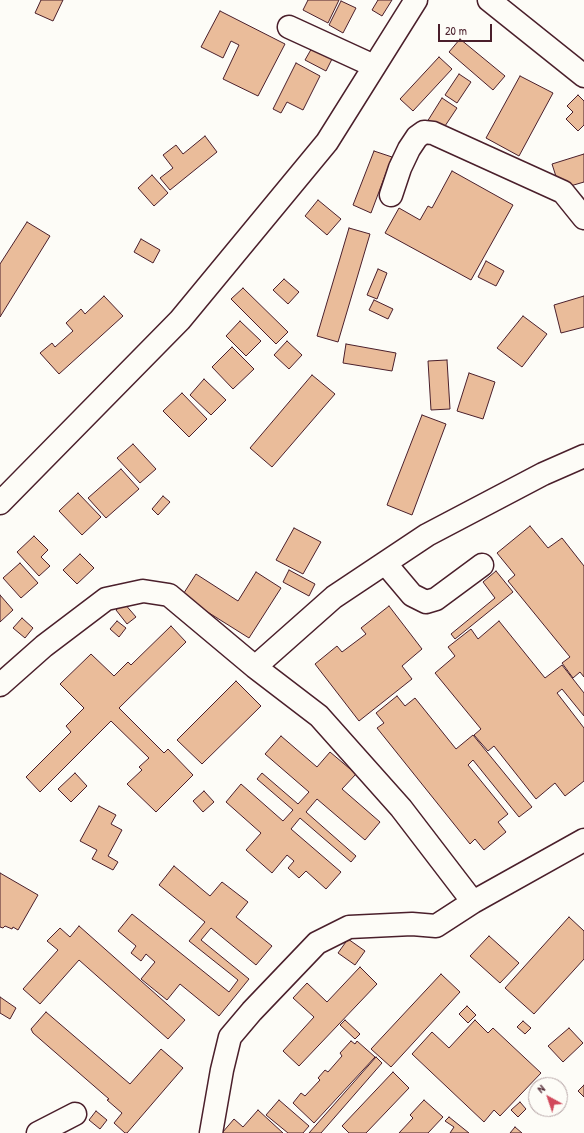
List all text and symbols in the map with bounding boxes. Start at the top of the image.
scale bar [440,16,494,42]
text: 20 m [445,22,467,39]
north arrow [528,1077,568,1117]
text: N [534,1081,548,1096]

